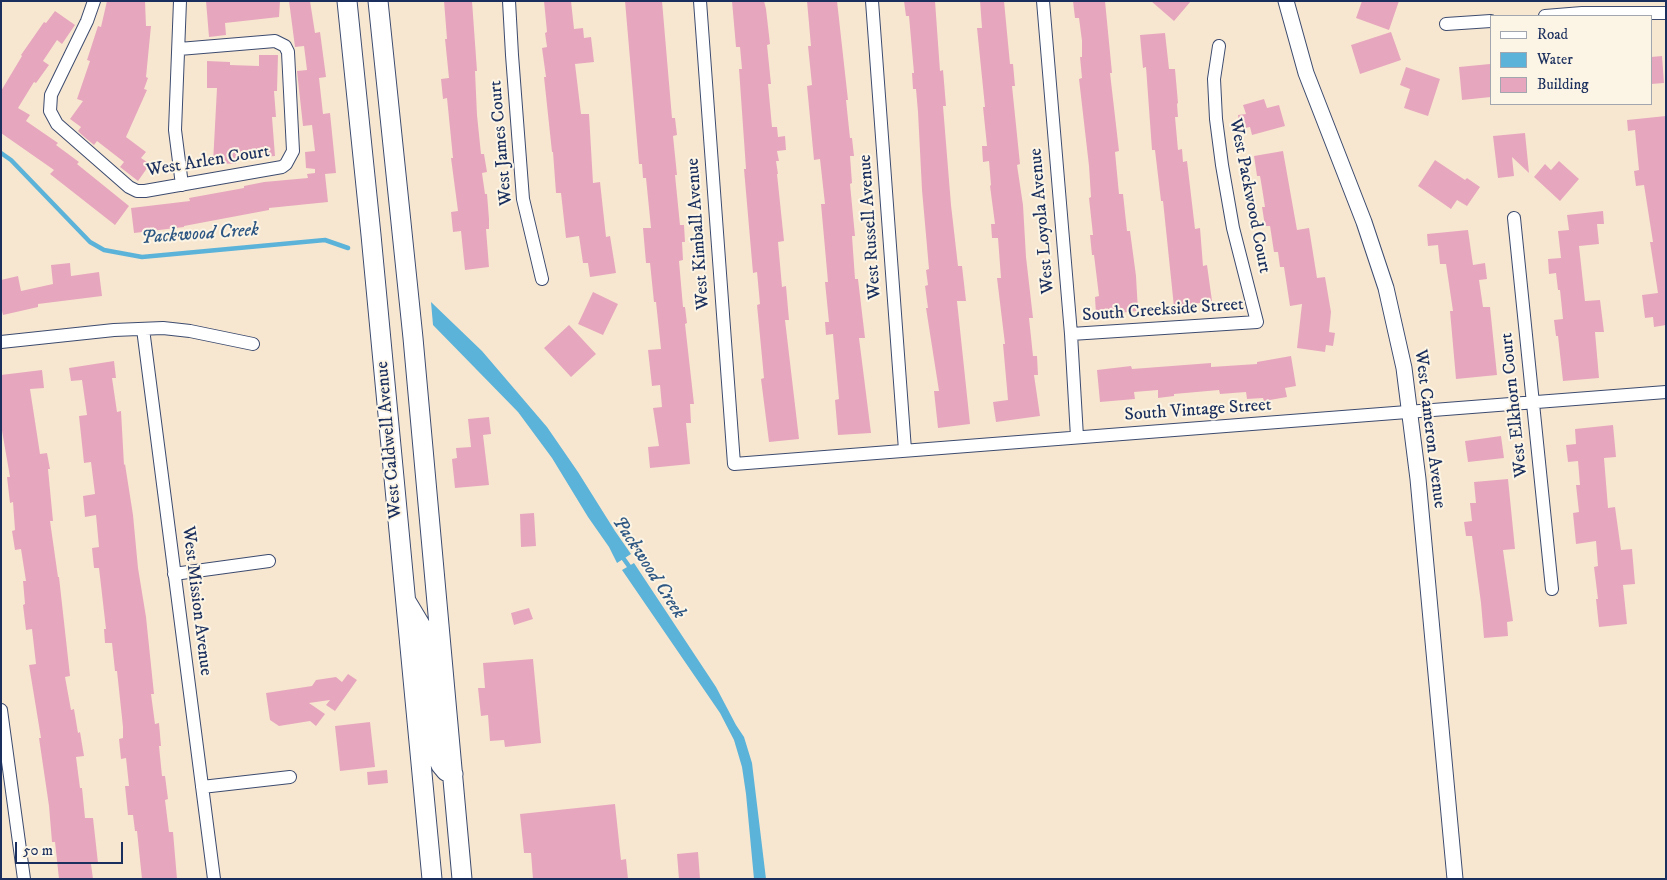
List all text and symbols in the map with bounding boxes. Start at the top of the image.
legend [1490,15,1652,105]
text: Road [1537,25,1568,44]
text: Water [1537,50,1573,69]
text: Building [1537,75,1589,94]
street label: West James Court [486,79,518,207]
street label: West Packwood Court [1223,117,1275,275]
street label: West Arlen Court [145,142,271,182]
street label: West Loyola Avenue [1026,147,1060,295]
street label: West Russell Avenue [855,154,887,300]
street label: West Kimball Avenue [683,157,715,311]
water label: Packwood Creek [140,220,260,250]
street label: South Creekside Street [1082,295,1244,327]
street label: West Elkhorn Court [1497,331,1533,479]
street label: West Cameron Avenue [1409,348,1449,510]
street label: West Caldwell Avenue [372,360,408,520]
street label: South Vintage Street [1124,395,1272,427]
water label: Packwood Creek [606,512,690,624]
street label: West Mission Avenue [176,525,216,677]
scale bar [18,832,125,864]
text: 50 m [23,841,53,860]

